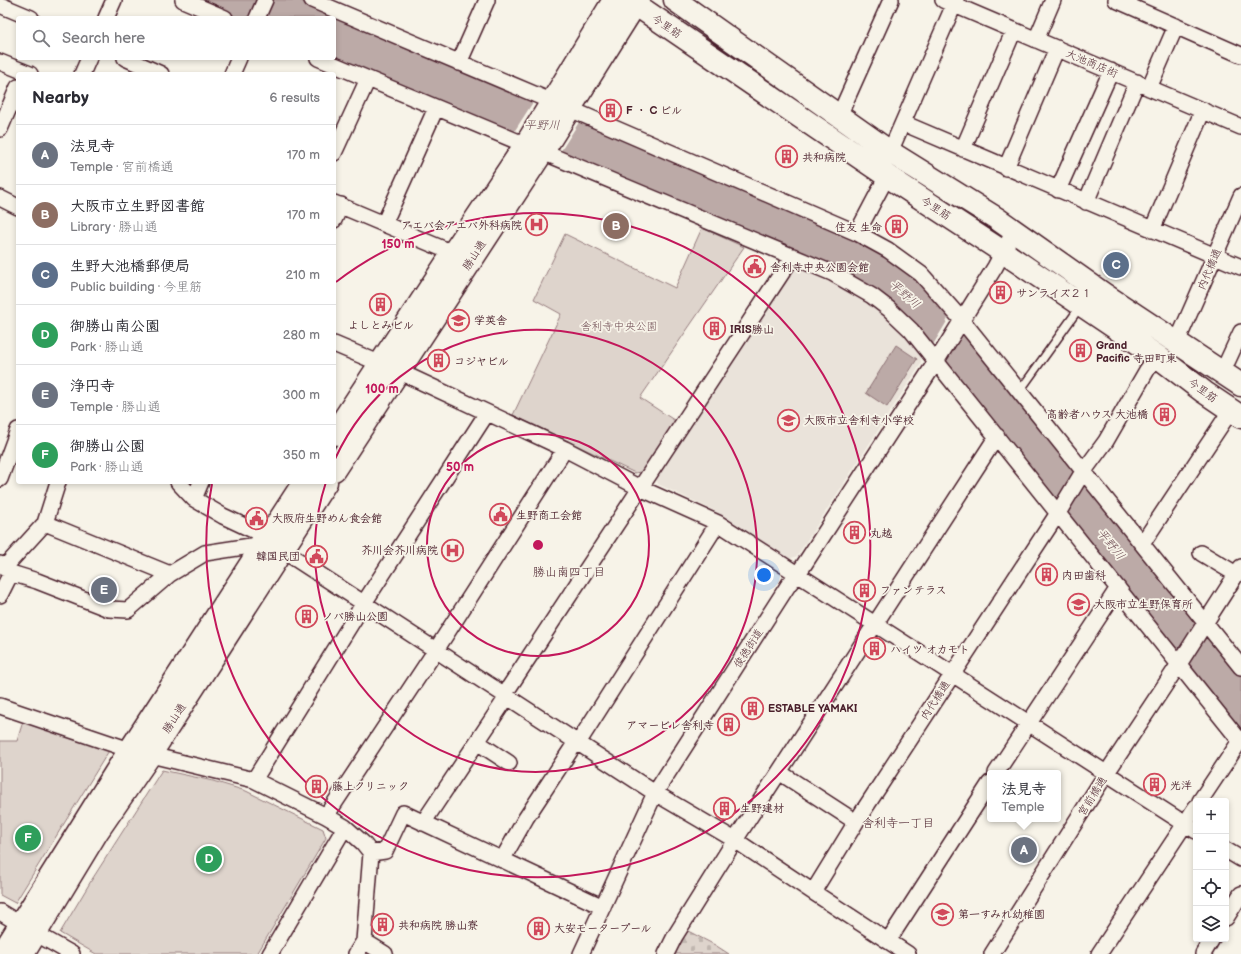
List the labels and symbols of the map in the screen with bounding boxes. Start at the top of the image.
street label: 今里筋 [649,12,684,41]
street label: 大池商店街 [1064,47,1120,80]
building icon: F ・ C ビル [598,97,624,123]
place label: F ・ C ビル [626,104,682,117]
water label: 平野川 [524,118,560,133]
building icon: 共和病院 [774,144,800,170]
place label: 共和病院 [802,151,846,164]
street label: 今里筋 [918,194,953,223]
pin: B [603,211,629,241]
hospital icon: アエバ会アエバ外科病院 [524,212,550,238]
building icon: 住友 生命 [884,214,910,240]
place label: アエバ会アエバ外科病院 [401,219,522,232]
place label: 住友 生命 [835,221,882,234]
text: 150 m [382,237,414,252]
street label: 勝山通 [460,238,489,273]
street label: 内代橋通 [1195,246,1224,292]
pin: C [1103,250,1129,280]
public building icon: 舎利寺中央公園会館 [741,254,767,280]
place label: 舎利寺中央公園会館 [770,261,869,274]
water label: 平野川 [886,277,923,312]
building icon: サンライズ２１ [988,280,1014,306]
place label: サンライズ２１ [1016,287,1092,300]
building icon: よしとみビル [368,292,394,318]
school or university icon: 学英舎 [446,307,472,333]
place label: 学英舎 [474,314,507,327]
building icon: IRIS勝山 [701,316,727,342]
place label: よしとみビル [348,319,414,332]
park label: 舎利寺中央公園 [581,320,658,333]
place label: IRIS勝山 [730,323,774,336]
building icon: Grand Pacific 寺田町東 [1067,338,1093,364]
place label: Grand Pacific 寺田町東 [1096,339,1177,365]
building icon: コジヤビル [425,348,451,374]
place label: コジヤビル [454,355,509,368]
street label: 今里筋 [1186,375,1220,405]
text: 100 m [365,382,399,397]
building icon: 高齢者ハウス 大池橋 [1151,401,1177,427]
school or university icon: 大阪市立舎利寺小学校 [775,407,801,433]
place label: 高齢者ハウス 大池橋 [1047,408,1148,421]
place label: 大阪市立舎利寺小学校 [804,414,914,427]
text: 50 m [446,460,474,475]
public building icon: 生野商工会館 [487,502,513,528]
public building icon: 大阪府生野めん食会館 [243,505,269,531]
place label: 生野商工会館 [516,509,582,522]
place label: 大阪府生野めん食会館 [272,512,382,525]
building icon: 丸越 [841,520,867,546]
water label: 平野川 [1093,526,1128,563]
place label: 丸越 [870,527,893,540]
hospital icon: 芥川会芥川病院 [440,537,466,563]
centre of rings [531,538,545,552]
public building icon: 韓国民団 [303,543,329,569]
place label: 芥川会芥川病院 [361,544,438,557]
place label: 韓国民団 [256,550,300,563]
building icon: 内田歯科 [1034,562,1060,588]
district label: 勝山南四丁目 [533,565,605,580]
your location [754,565,774,585]
place label: 内田歯科 [1062,569,1106,582]
pin: E [91,575,117,605]
building icon: ファンテラス [851,577,877,603]
place label: ファンテラス [880,584,946,597]
school or university icon: 大阪市立生野保育所 [1066,591,1092,617]
place label: 大阪市立生野保育所 [1094,598,1193,611]
building icon: ノバ勝山公園 [293,603,319,629]
place label: ノバ勝山公園 [322,610,388,623]
street label: 俊徳街道 [731,626,766,670]
building icon: ハイツ オカモト [862,636,888,662]
place label: ハイツ オカモト [890,643,970,656]
street label: 内代橋通 [918,678,953,722]
building icon: ESTABLE YAMAKI [740,695,766,721]
street label: 勝山通 [160,701,189,736]
place label: ESTABLE YAMAKI [768,702,858,715]
building icon: アマービレ舎利寺 [716,712,742,738]
place label: アマービレ舎利寺 [626,719,714,732]
building icon: 光洋 [1142,772,1168,798]
building icon: 藤上クリニック [303,773,329,799]
street label: 宮前橋通 [1075,774,1110,818]
place label: 光洋 [1170,779,1192,792]
place label: 藤上クリニック [332,780,409,793]
building icon: 生野建材 [712,795,738,821]
place label: 生野建材 [740,802,784,815]
district label: 舎利寺一丁目 [862,816,934,831]
pin: F [15,823,41,853]
pin: A [1011,835,1037,865]
pin: D [196,844,222,874]
school or university icon: 第一すみれ幼稚園 [930,901,956,927]
place label: 第一すみれ幼稚園 [958,908,1045,921]
building icon: 共和病院 勝山寮 [369,912,395,938]
building icon: 大安モータープール [525,915,551,941]
place label: 共和病院 勝山寮 [398,919,478,932]
place label: 大安モータープール [554,922,651,935]

